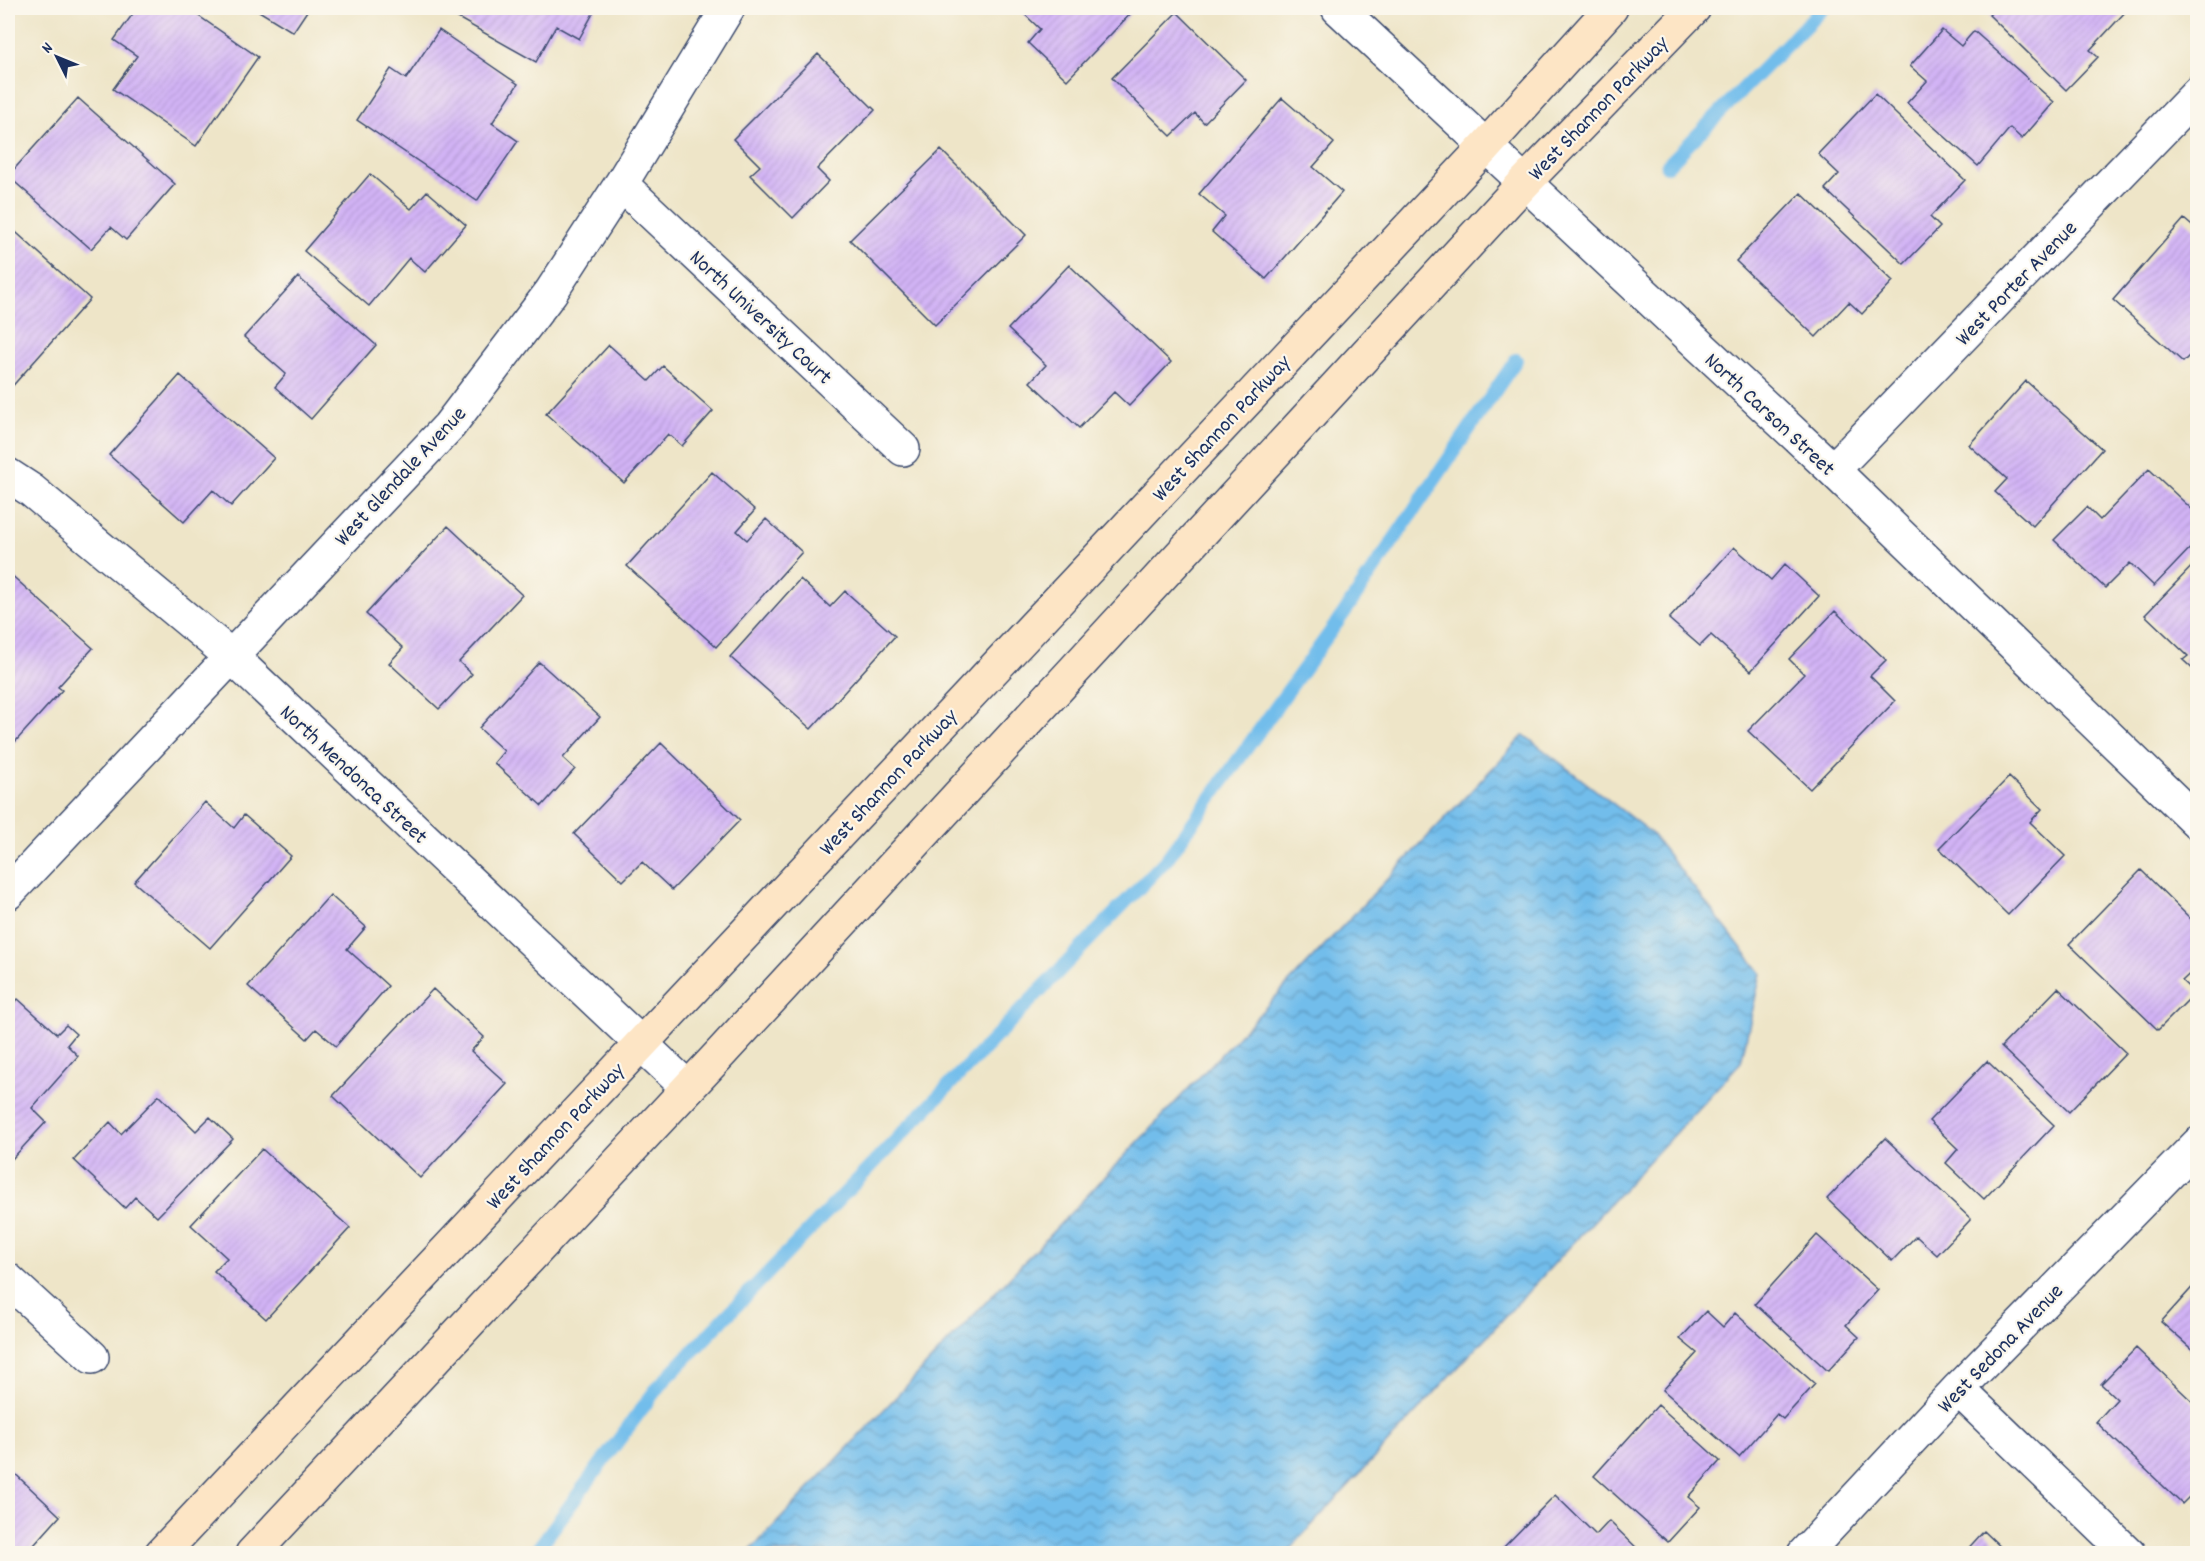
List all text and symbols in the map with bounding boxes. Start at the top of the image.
north arrow [27,27,87,87]
street label: West Shannon Parkway [1522,29,1678,189]
text: N [37,38,59,59]
street label: West Porter Avenue [1949,215,2086,354]
street label: North University Court [681,244,838,393]
street label: North Carson Street [1696,347,1841,485]
street label: West Shannon Parkway [1146,348,1300,510]
street label: West Glendale Avenue [328,400,475,554]
street label: North Mendonca Street [272,699,434,853]
street label: West Shannon Parkway [813,702,967,864]
street label: West Shannon Parkway [480,1056,634,1218]
street label: West Sedona Avenue [1931,1278,2072,1421]

